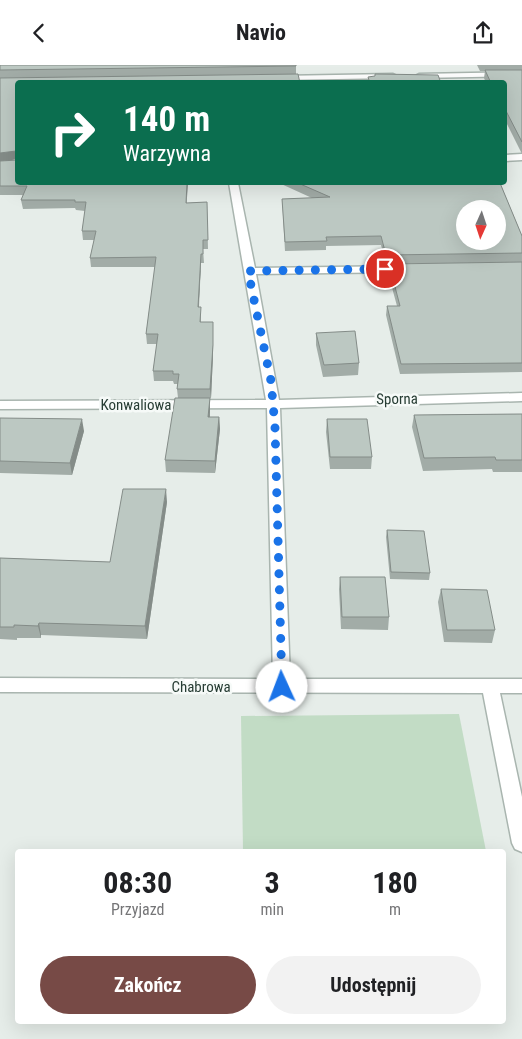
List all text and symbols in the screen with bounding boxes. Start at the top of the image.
icon: back [25,19,53,47]
icon: share [469,19,497,47]
text: Navio [236,20,286,45]
text: 140 m [123,99,210,140]
icon: right [40,100,105,165]
text: Warzywna [123,141,211,166]
north arrow [456,200,506,250]
map controls [456,200,506,250]
pin [364,248,406,290]
icon: arrive [371,255,399,283]
street label: Sporna [376,390,418,408]
street label: Konwaliowa [100,396,172,414]
position arrow [255,660,307,712]
street label: Chabrowa [171,678,231,696]
text: 08:30 [103,865,172,900]
text: 3 [265,865,280,900]
text: 180 [372,865,418,900]
text: Przyjazd [111,900,164,919]
text: min [260,900,284,919]
text: m [389,900,401,919]
button: Zakończ [40,956,256,1014]
button: Udostępnij [266,956,481,1014]

